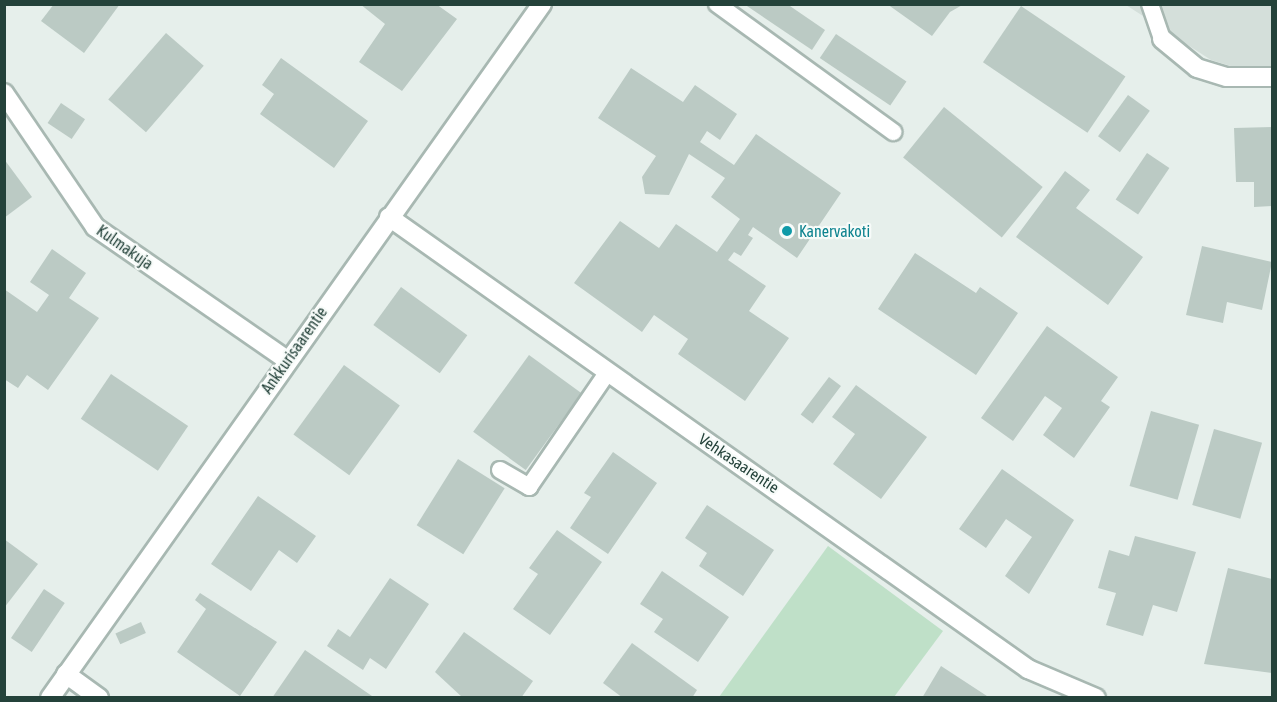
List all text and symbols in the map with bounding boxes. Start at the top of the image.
street label: Kulmakuja [93,221,157,273]
place label: Kanervakoti [799,221,870,241]
marker: Kanervakoti [780,224,794,238]
street label: Ankkurisaarentie [257,303,331,397]
street label: Vehkasaarentie [695,429,783,497]

